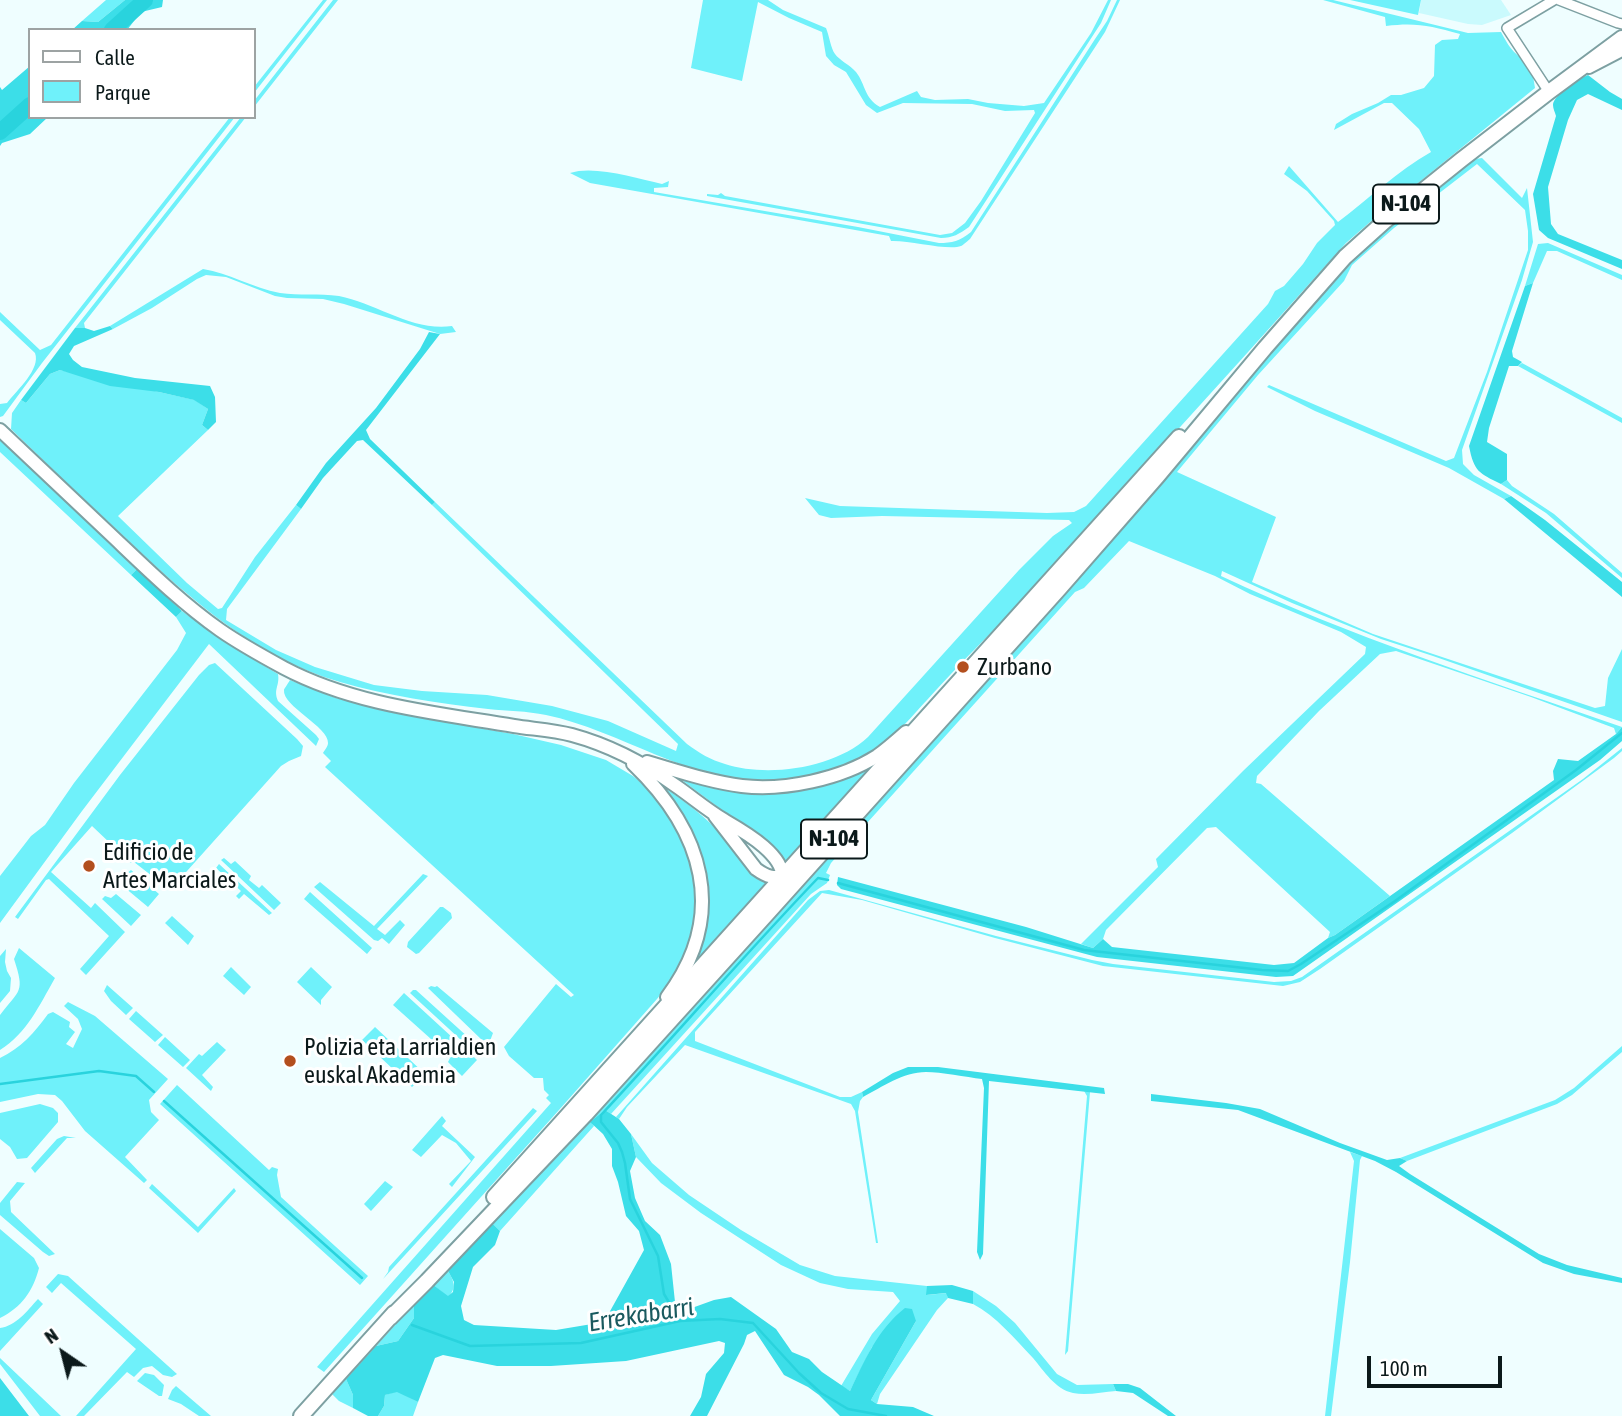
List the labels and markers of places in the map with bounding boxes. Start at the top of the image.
place label: Zurbano [977,653,1052,681]
marker: Zurbano [955,659,971,675]
place label: Edificio de Artes Marciales [103,838,236,894]
marker: Edificio de Artes Marciales [81,858,97,874]
place label: Polizia eta Larrialdien euskal Akademia [304,1033,496,1089]
marker: Polizia eta Larrialdien euskal Akademia [282,1053,298,1069]

